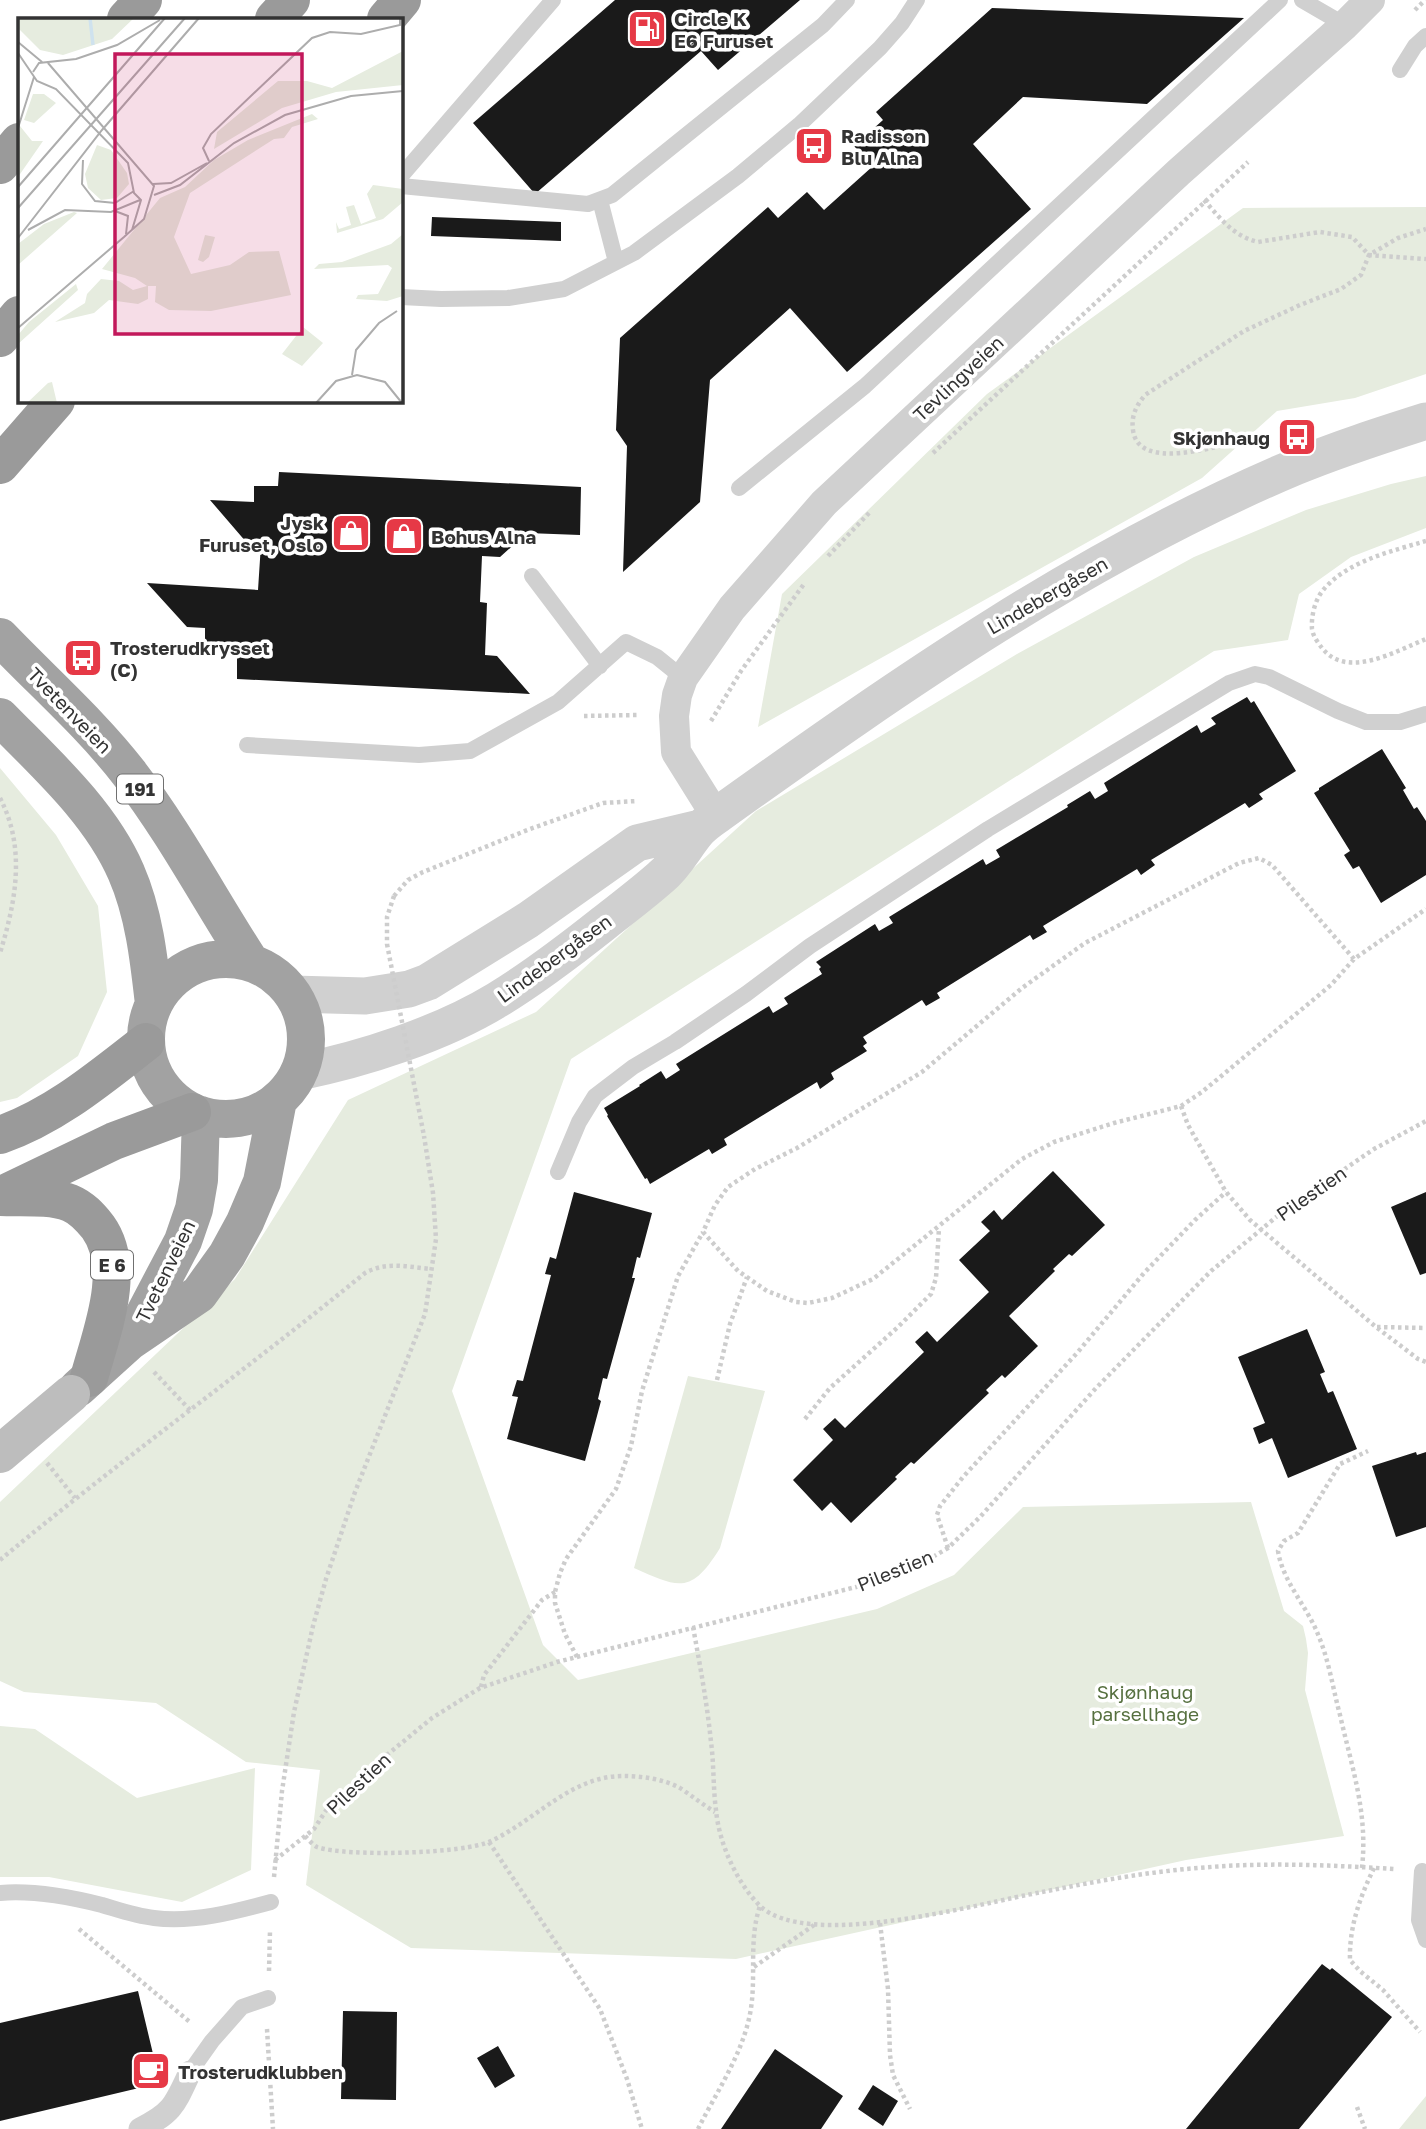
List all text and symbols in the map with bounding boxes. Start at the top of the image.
place label: Circle K E6 Furuset [674,7,774,52]
fuel station icon: Circle K E6 Furuset [626,8,668,50]
inset map [18,18,402,402]
place label: Radisson Blu Alna [841,124,926,169]
bus stop icon: Radisson Blu Alna [793,125,835,167]
street label: Tevlingveien [908,330,1008,426]
bus stop icon: Skjønhaug [1276,416,1318,458]
place label: Skjønhaug [1173,426,1270,449]
place label: Jysk Furuset, Oslo [199,511,324,556]
shop icon: Jysk Furuset, Oslo [330,512,372,554]
shop icon: Bohus Alna [383,515,425,557]
place label: Bohus Alna [431,525,536,548]
street label: Lindebergåsen [983,551,1111,639]
place label: Trosterudkrysset (C) [110,636,270,681]
bus stop icon: Trosterudkrysset (C) [62,637,104,679]
street label: Tvetenveien [23,662,117,758]
road number: 191 [117,774,163,804]
street label: Lindebergåsen [492,909,616,1007]
street label: Pilestien [1272,1161,1350,1225]
street label: Tvetenveien [130,1216,200,1326]
road number: E 6 [91,1250,133,1280]
street label: Pilestien [854,1544,936,1596]
park label: Skjønhaug parsellhage [1091,1680,1199,1725]
street label: Pilestien [321,1747,395,1819]
cafe icon: Trosterudklubben [130,2050,172,2092]
place label: Trosterudklubben [178,2060,343,2083]

